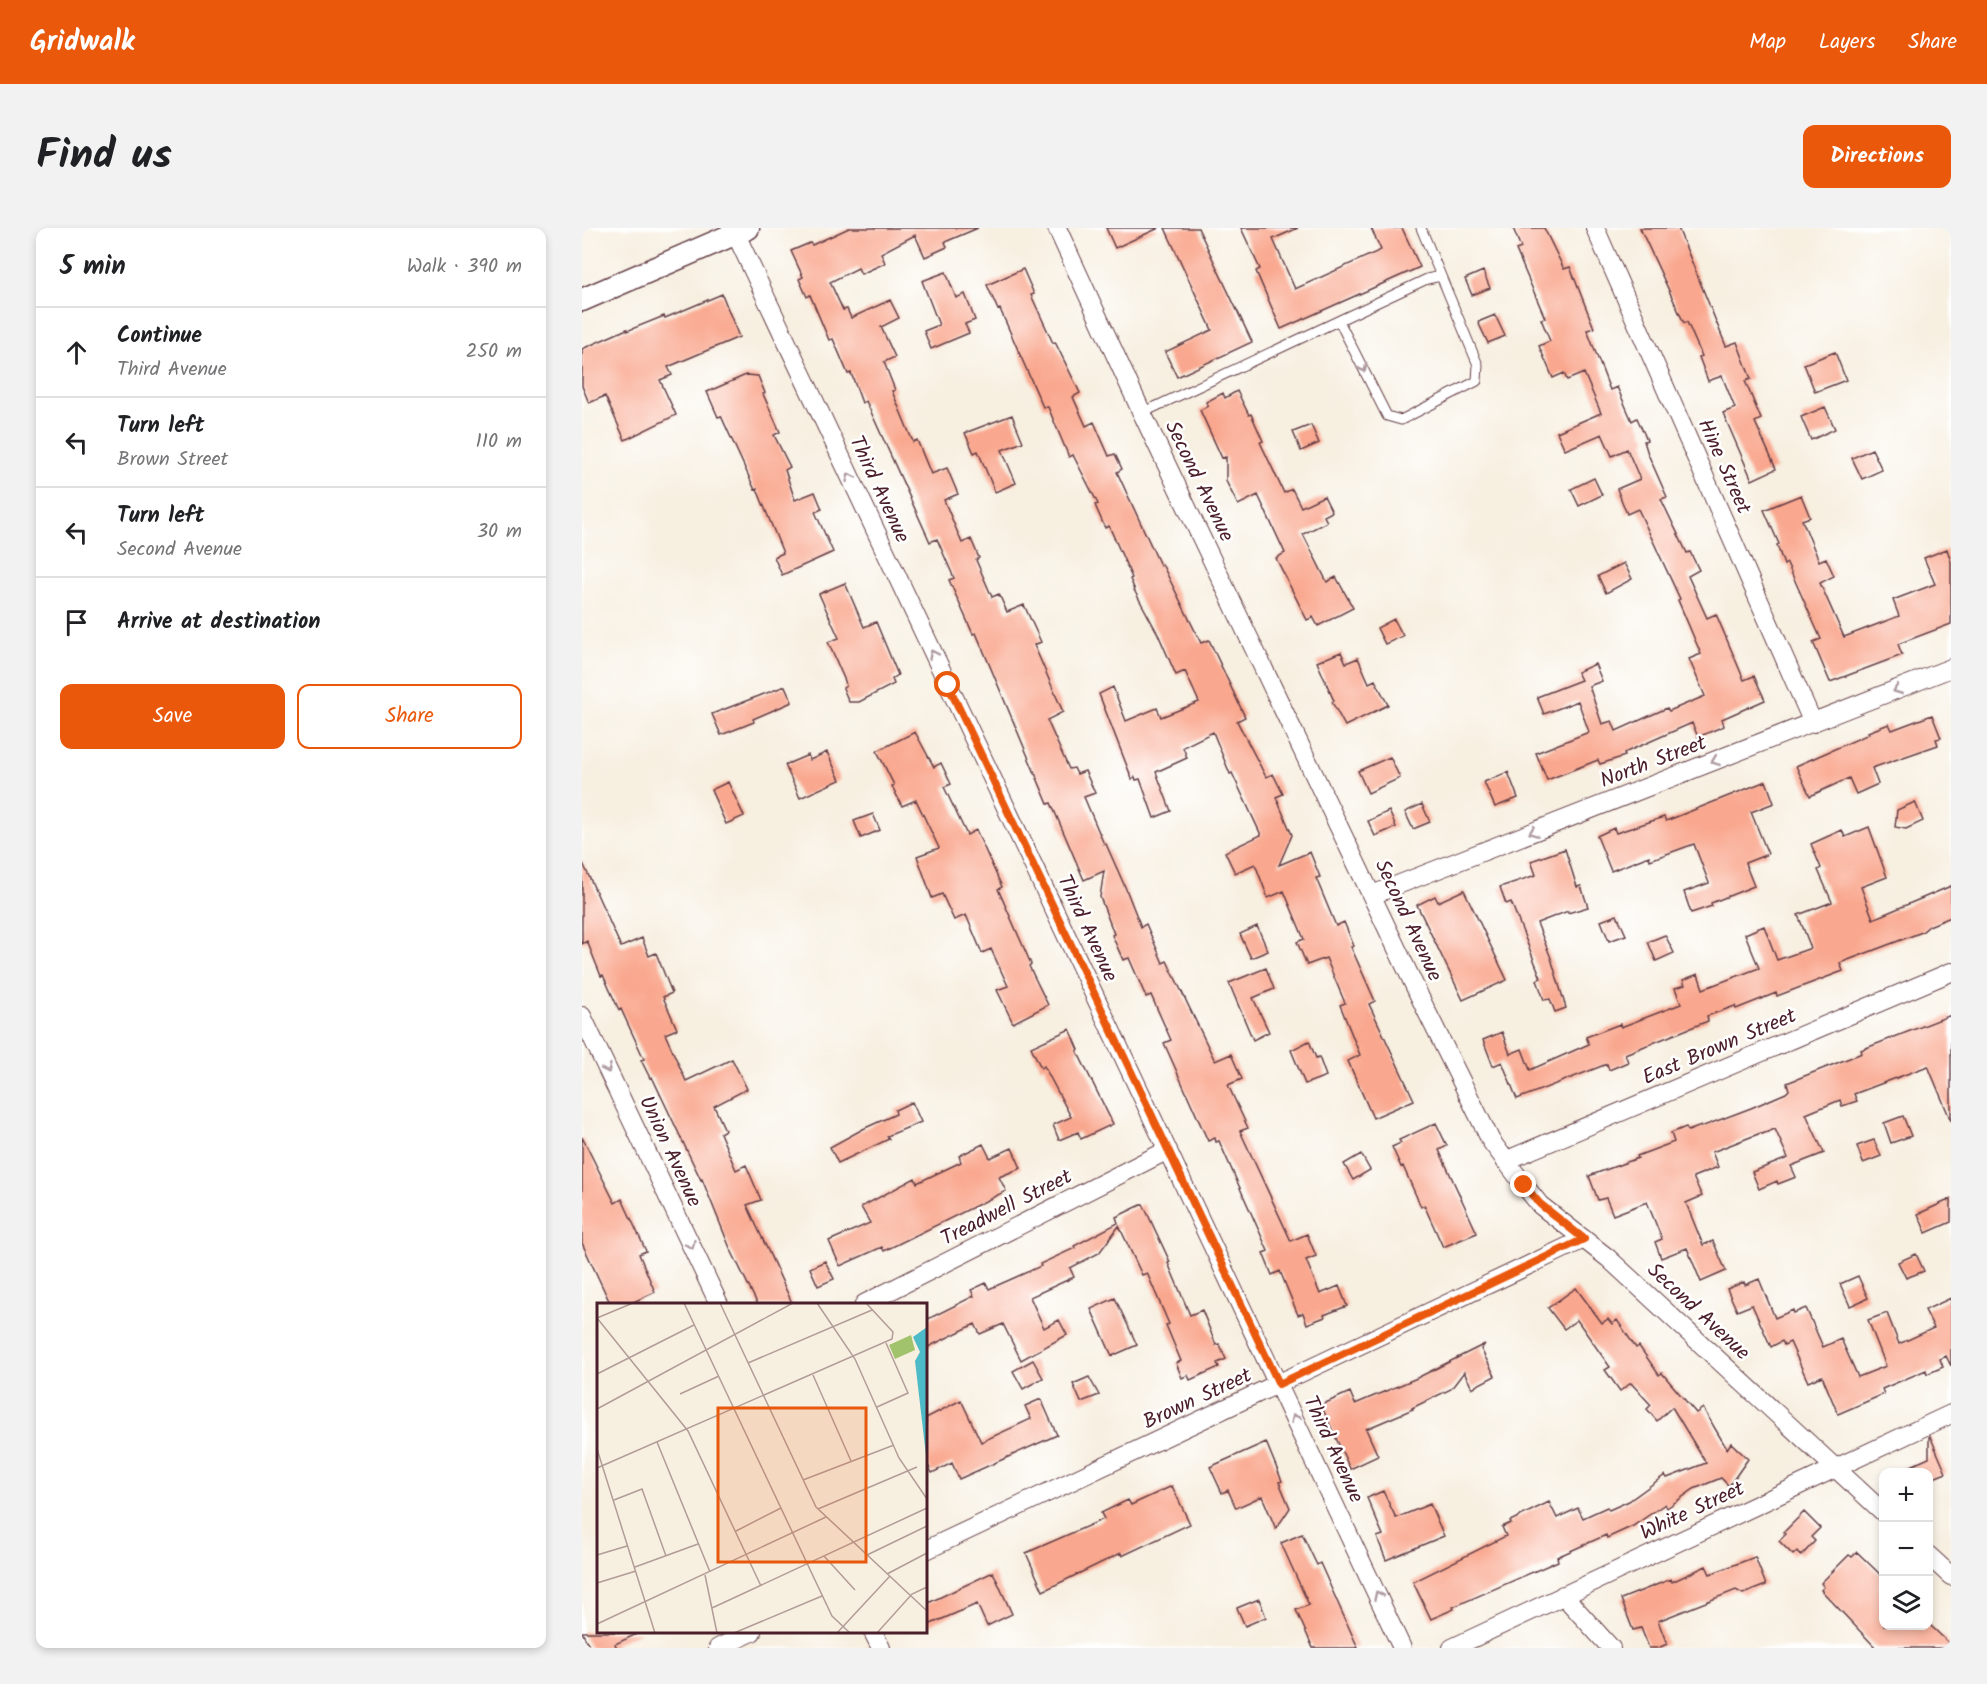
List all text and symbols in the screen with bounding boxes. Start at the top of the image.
text: Gridwalk [30,20,135,65]
text: Map [1749,26,1786,59]
text: Layers [1819,26,1875,59]
text: Share [1908,26,1957,59]
text: Find us [36,123,172,190]
button: Directions [1803,125,1951,188]
text: 5 min [60,246,126,288]
text: Walk · 390 m [407,251,522,283]
text: Continue [117,319,202,354]
icon: ahead [60,336,93,369]
text: 250 m [466,336,522,368]
text: Third Avenue [117,354,227,386]
one-way arrow [1356,362,1367,373]
text: Turn left [117,409,204,444]
street label: Hine Street [1688,414,1760,520]
street label: Second Avenue [1155,415,1243,548]
icon: left [60,426,93,459]
text: 110 m [476,426,522,458]
street label: Third Avenue [839,430,918,549]
text: Brown Street [117,444,228,476]
one-way arrow [845,473,857,484]
text: Turn left [117,499,204,534]
icon: left [60,516,93,549]
text: 30 m [477,516,522,548]
text: Second Avenue [117,534,242,566]
text: Arrive at destination [117,605,320,640]
icon: arrive [60,606,93,639]
one-way arrow [928,649,940,660]
route start [934,671,960,697]
one-way arrow [1892,682,1902,695]
button: Save [60,684,285,749]
button: Share [297,684,522,749]
street label: North Street [1595,727,1712,798]
one-way arrow [1710,754,1721,766]
one-way arrow [1529,825,1540,837]
street label: Second Avenue [1365,854,1451,988]
street label: Third Avenue [1047,869,1126,988]
street label: East Brown Street [1637,1000,1803,1095]
one-way arrow [600,1063,612,1074]
street label: Union Avenue [629,1090,710,1213]
street label: Treadwell Street [935,1161,1079,1256]
route end [1510,1171,1536,1197]
one-way arrow [683,1239,695,1250]
street label: Second Avenue [1639,1255,1758,1369]
inset map [597,1303,927,1633]
street label: Brown Street [1138,1359,1258,1439]
street label: Third Avenue [1293,1390,1372,1509]
one-way arrow [1291,1414,1303,1425]
map controls [1879,1468,1933,1630]
button: + [1879,1468,1933,1522]
street label: White Street [1635,1472,1751,1550]
button: − [1879,1522,1933,1576]
button: layers [1879,1576,1933,1630]
one-way arrow [1373,1590,1385,1601]

